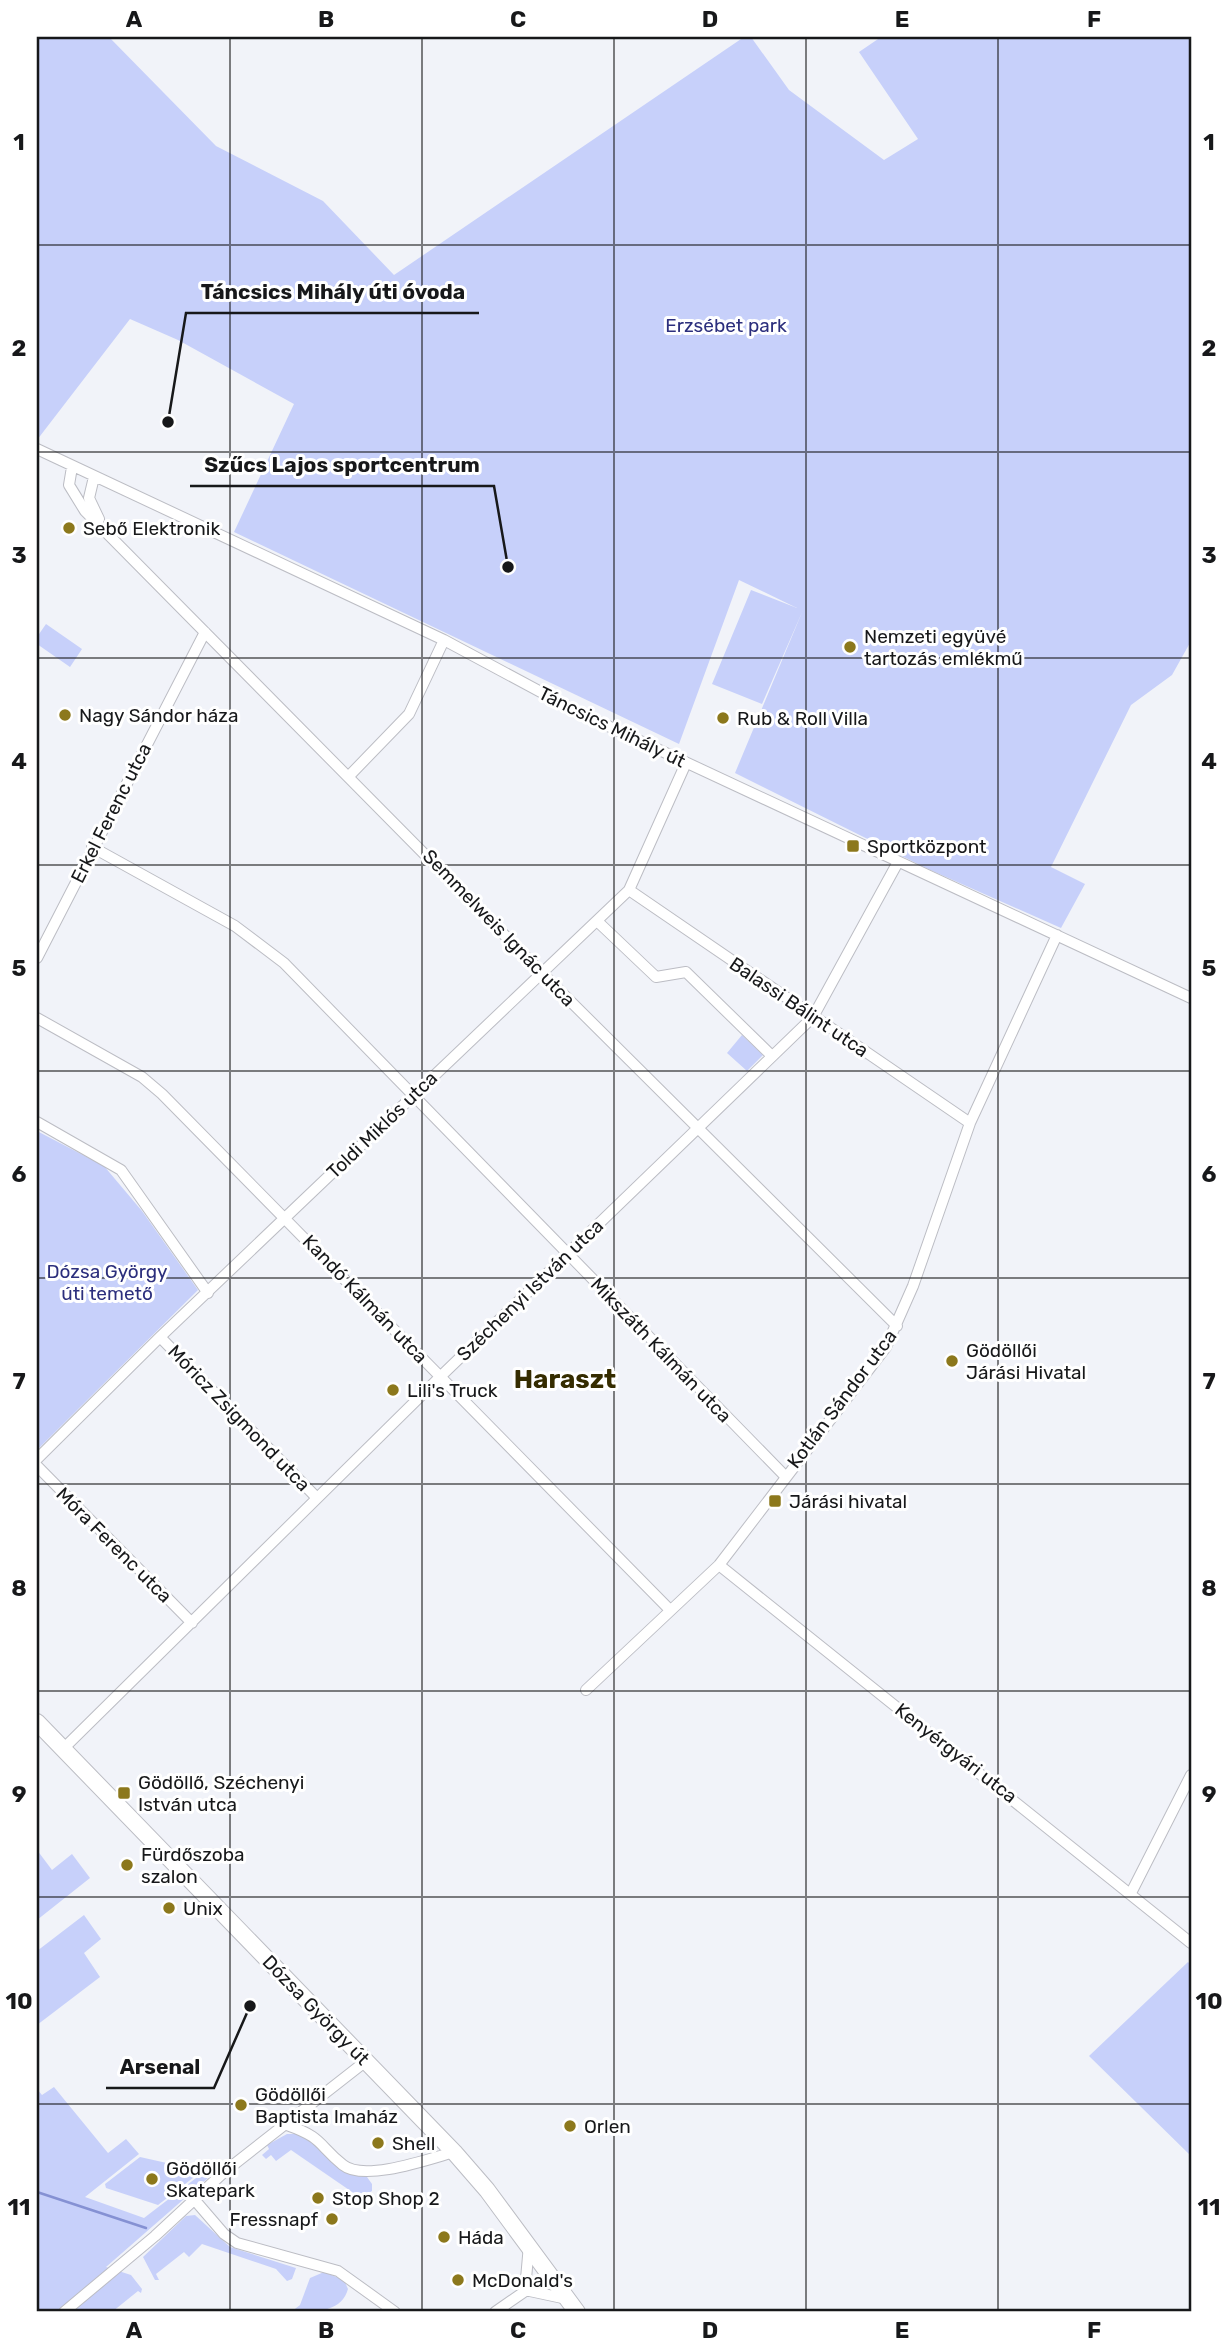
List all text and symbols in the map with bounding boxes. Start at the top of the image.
text: A [126,5,143,33]
text: B [318,5,334,33]
text: C [510,5,526,33]
text: D [702,5,718,33]
text: E [895,5,909,33]
text: F [1087,5,1101,33]
text: 1 [13,128,25,156]
text: 1 [1203,128,1215,156]
callout: Táncsics Mihály úti óvoda [186,271,479,313]
text: Táncsics Mihály úti óvoda [201,279,465,304]
park label: Erzsébet park [665,314,787,337]
text: 2 [12,334,26,362]
text: 2 [1202,334,1216,362]
callout: Szűcs Lajos sportcentrum [190,444,494,486]
text: Szűcs Lajos sportcentrum [204,452,480,477]
place label: Sebő Elektronik [83,517,220,540]
marker: Sebő Elektronik [61,520,77,536]
text: 3 [11,541,27,569]
text: 3 [1201,541,1217,569]
place label: Nemzeti együvé tartozás emlékmű [864,625,1023,670]
marker: Nemzeti együvé tartozás emlékmű [842,639,858,655]
street label: Táncsics Mihály út [535,681,690,773]
place label: Nagy Sándor háza [79,704,238,727]
marker: Nagy Sándor háza [57,707,73,723]
place label: Rub & Roll Villa [737,707,868,730]
marker: Rub & Roll Villa [715,710,731,726]
street label: Erkel Ferenc utca [66,739,156,887]
text: 4 [11,747,27,775]
text: 4 [1201,747,1217,775]
place label: Sportközpont [867,835,987,858]
marker: Sportközpont [845,838,861,854]
street label: Semmelweis Ignác utca [418,845,580,1011]
street label: Balassi Bálint utca [725,952,873,1062]
text: 5 [12,954,27,982]
text: 5 [1202,954,1217,982]
street label: Toldi Miklós utca [322,1067,442,1183]
text: 6 [12,1160,27,1188]
text: 6 [1202,1160,1217,1188]
street label: Széchenyi István utca [452,1214,608,1366]
street label: Kandó Kálmán utca [298,1230,432,1368]
park label: Dózsa György úti temető [46,1260,168,1305]
street label: Mikszáth Kálmán utca [586,1273,736,1427]
street label: Kotlán Sándor utca [782,1325,902,1473]
place label: Gödöllői Járási Hivatal [966,1339,1086,1384]
street label: Móricz Zsigmond utca [163,1340,315,1496]
marker: Gödöllői Járási Hivatal [944,1353,960,1369]
district label: Haraszt [514,1364,616,1395]
text: 7 [12,1367,26,1395]
text: 7 [1202,1367,1216,1395]
place label: Lili's Truck [407,1379,498,1402]
marker: Lili's Truck [385,1382,401,1398]
street label: Móra Ferenc utca [51,1482,177,1608]
place label: Járási hivatal [789,1490,907,1513]
marker: Járási hivatal [767,1493,783,1509]
text: 8 [11,1574,27,1602]
text: 8 [1201,1574,1217,1602]
street label: Kenyérgyári utca [890,1698,1022,1808]
place label: Gödöllő, Széchenyi István utca [138,1771,304,1816]
text: 9 [12,1780,26,1808]
text: 9 [1202,1780,1216,1808]
marker: Gödöllő, Széchenyi István utca [116,1785,132,1801]
place label: Fürdőszoba szalon [141,1843,245,1888]
marker: Fürdőszoba szalon [119,1857,135,1873]
place label: Unix [183,1897,223,1920]
marker: Unix [161,1900,177,1916]
street label: Dózsa György út [258,1950,375,2070]
text: 10 [5,1987,33,2015]
text: 10 [1195,1987,1223,2015]
callout: Arsenal [106,2046,214,2088]
text: Arsenal [120,2054,200,2079]
place label: Gödöllői Baptista Imaház [255,2083,398,2128]
marker: Gödöllői Baptista Imaház [233,2097,249,2113]
place label: Orlen [584,2115,631,2138]
marker: Orlen [562,2118,578,2134]
place label: Shell [392,2132,435,2155]
marker: Shell [370,2135,386,2151]
place label: Gödöllői Skatepark [166,2157,255,2202]
marker: Gödöllői Skatepark [144,2171,160,2187]
place label: Stop Shop 2 [332,2187,440,2210]
marker: Stop Shop 2 [310,2190,326,2206]
text: 11 [8,2193,30,2221]
text: 11 [1198,2193,1220,2221]
place label: Fressnapf [230,2208,319,2231]
marker: Fressnapf [324,2211,340,2227]
place label: Háda [458,2226,504,2249]
marker: Háda [436,2229,452,2245]
place label: McDonald's [472,2269,573,2292]
marker: McDonald's [450,2272,466,2288]
text: A [126,2316,143,2344]
text: B [318,2316,334,2344]
text: C [510,2316,526,2344]
text: D [702,2316,718,2344]
text: E [895,2316,909,2344]
text: F [1087,2316,1101,2344]

